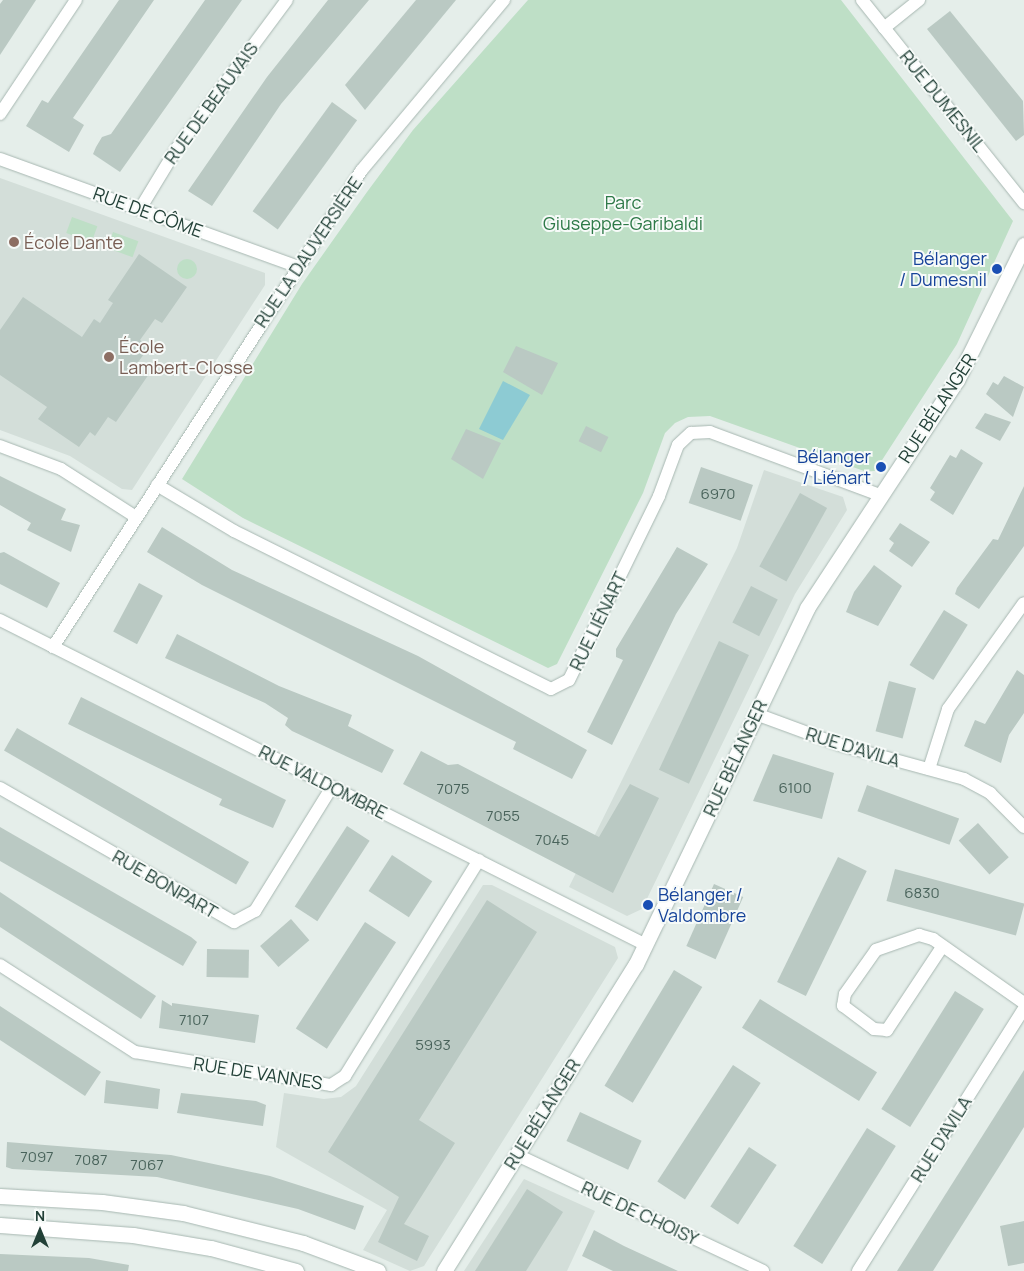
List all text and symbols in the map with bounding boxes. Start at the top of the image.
street label: RUE DE BEAUVAIS [160,38,262,168]
street label: RUE DUMESNIL [895,46,991,156]
street label: RUE LA DAUVERSIÈRE [250,173,366,331]
street label: RUE DE CÔME [90,182,206,242]
park label: Parc Giuseppe-Garibaldi [543,192,703,234]
place label: École Dante [24,231,123,253]
marker: École Dante [8,236,20,248]
place label: Bélanger / Dumesnil [899,248,987,290]
marker: Bélanger / Dumesnil [991,263,1003,275]
place label: École Lambert-Closse [119,336,253,378]
street label: RUE BÉLANGER [894,349,980,467]
marker: École Lambert-Closse [103,351,115,363]
place label: Bélanger / Liénart [797,446,871,488]
marker: Bélanger / Liénart [875,461,887,473]
house number: 6970 [701,485,735,503]
street label: RUE LIÉNART [565,568,631,674]
street label: RUE BÉLANGER [699,696,771,820]
street label: RUE D'AVILA [803,722,903,772]
street label: RUE VALDOMBRE [255,740,391,824]
house number: 6100 [778,779,812,797]
house number: 7075 [437,780,469,798]
house number: 7055 [486,807,520,825]
house number: 7045 [535,831,569,849]
street label: RUE BONPART [109,845,221,923]
place label: Bélanger / Valdombre [658,884,746,926]
house number: 6830 [904,884,940,902]
marker: Bélanger / Valdombre [642,899,654,911]
house number: 7107 [179,1011,209,1029]
house number: 5993 [415,1036,451,1054]
street label: RUE DE VANNES [192,1052,324,1094]
street label: RUE BÉLANGER [499,1055,585,1173]
street label: RUE D'AVILA [906,1092,976,1186]
house number: 7097 [20,1148,54,1166]
house number: 7087 [75,1151,107,1169]
house number: 7067 [130,1156,164,1174]
street label: RUE DE CHOISY [578,1176,702,1250]
north arrow [15,1206,65,1256]
text: N [35,1206,45,1225]

